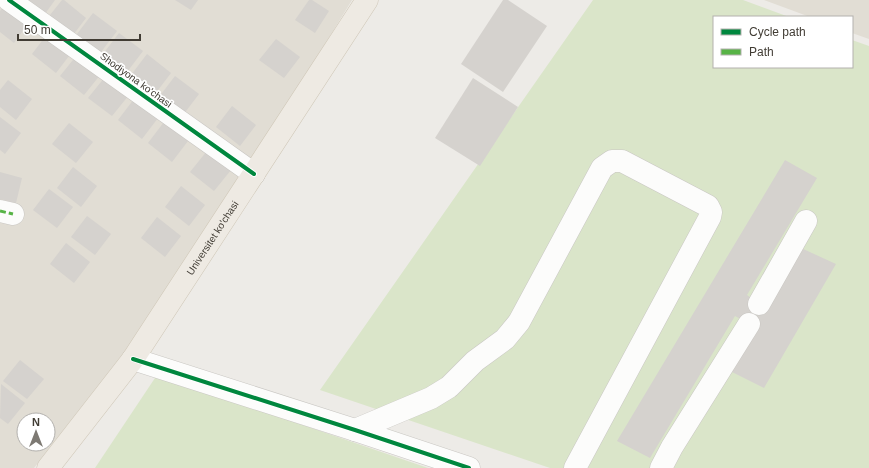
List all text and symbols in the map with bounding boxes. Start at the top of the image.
scale bar [18,16,140,42]
legend [713,16,853,68]
text: 50 m [24,23,51,37]
text: Cycle path [749,25,806,39]
text: Path [749,45,774,59]
street label: Shodiyona ko'chasi [98,50,174,110]
street label: Universitet ko'chasi [184,199,240,277]
north arrow [16,412,56,452]
text: N [32,416,40,428]

